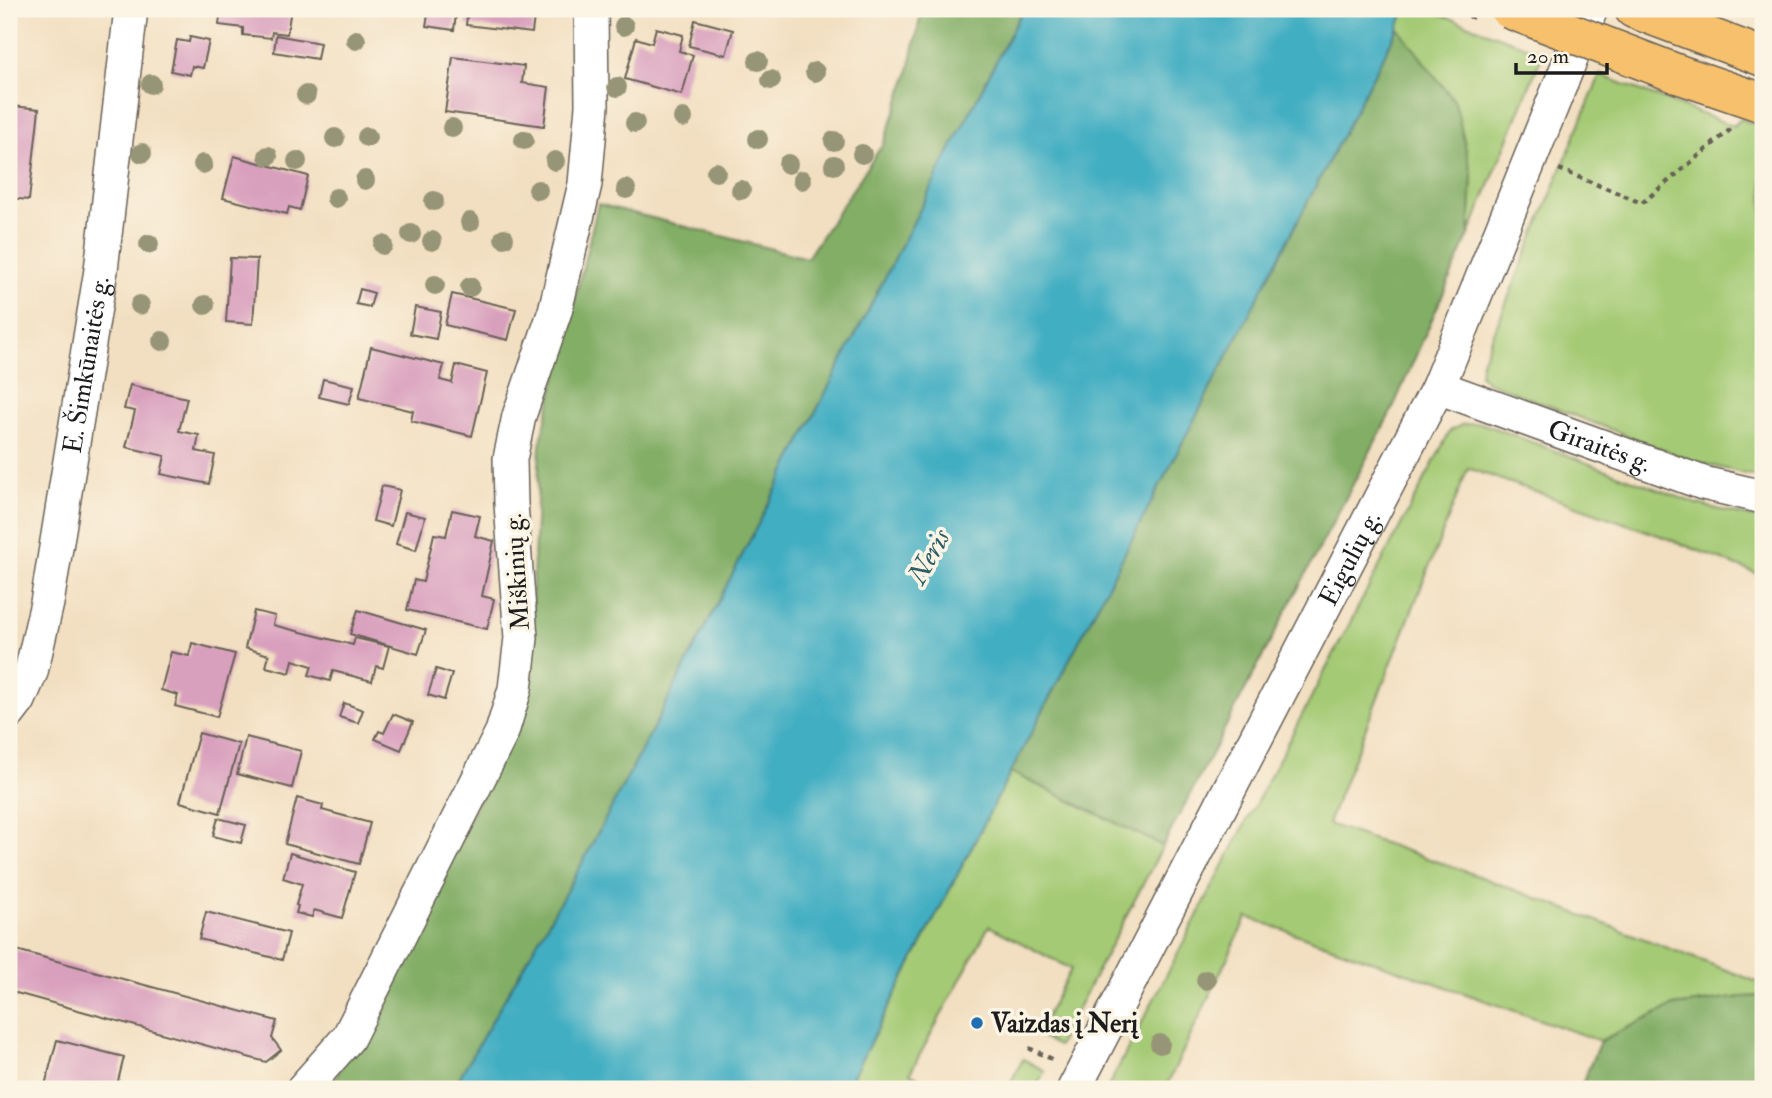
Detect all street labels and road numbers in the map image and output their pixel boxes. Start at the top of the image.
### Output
street label: E. Šimkūnaitės g. [57,274,117,456]
street label: Giraitės g. [1543,413,1655,480]
street label: Eigulių g. [1312,506,1388,611]
street label: Miškinių g. [497,512,537,631]

